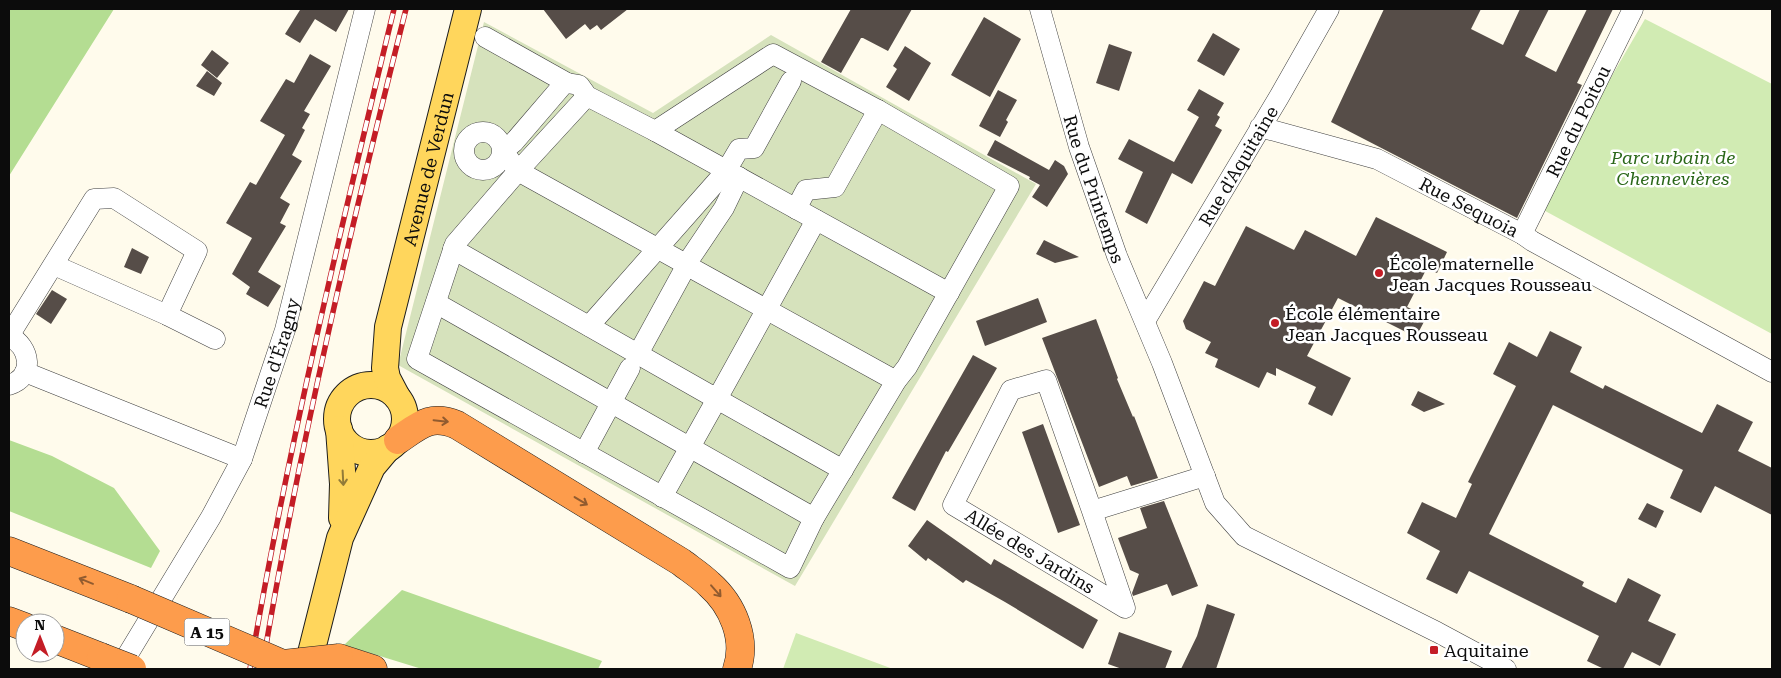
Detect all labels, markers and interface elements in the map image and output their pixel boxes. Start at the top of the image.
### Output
street label: Rue du Poitou [1541,62,1614,180]
street label: Avenue de Verdun [398,89,457,248]
street label: Rue d'Aquitaine [1194,102,1282,230]
street label: Rue du Printemps [1060,113,1129,266]
park label: Parc urbain de Chennevières [1610,147,1735,189]
street label: Rue Sequoia [1416,172,1522,241]
place label: École maternelle Jean Jacques Rousseau [1389,253,1592,295]
marker: École maternelle Jean Jacques Rousseau [1373,267,1385,279]
street label: Rue d'Éragny [249,295,303,411]
place label: École élémentaire Jean Jacques Rousseau [1285,303,1488,345]
marker: École élémentaire Jean Jacques Rousseau [1269,317,1281,329]
one-way arrow [432,416,448,426]
one-way arrow [338,470,347,486]
one-way arrow [574,497,588,507]
street label: Allée des Jardins [962,504,1098,598]
one-way arrow [79,576,94,586]
one-way arrow [710,585,722,598]
north arrow [15,613,65,663]
text: N [35,617,46,633]
road number: A 15 [184,618,230,646]
place label: Aquitaine [1444,640,1529,661]
marker: Aquitaine [1428,644,1440,656]

